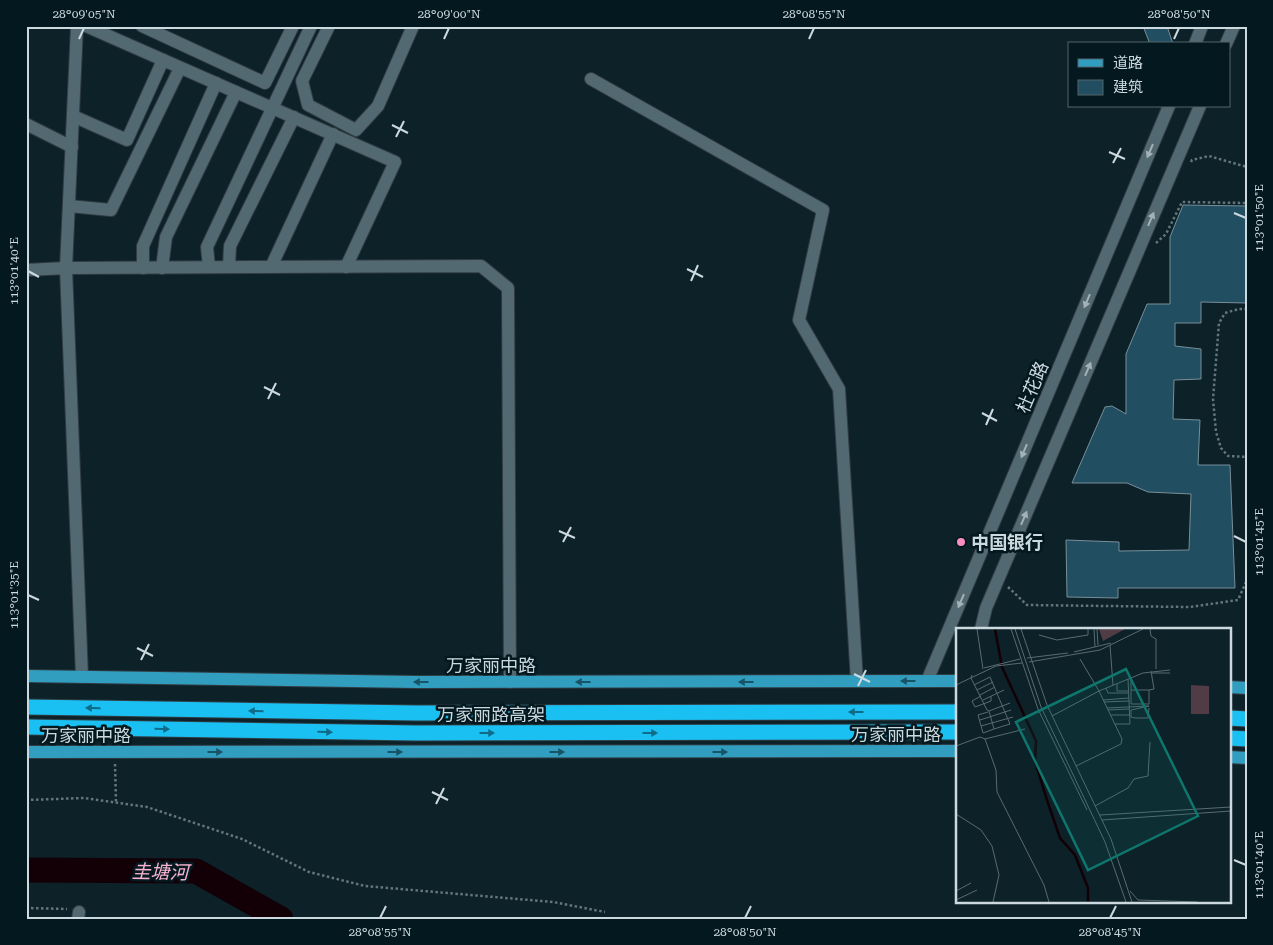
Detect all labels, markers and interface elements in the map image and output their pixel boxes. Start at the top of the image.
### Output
text: 28°09'05"N [52,7,116,21]
text: 28°09'00"N [417,7,481,21]
text: 28°08'55"N [782,7,846,21]
text: 28°08'50"N [1147,7,1211,21]
legend [1068,42,1230,108]
text: 道路 [1113,54,1143,72]
text: 建筑 [1113,78,1143,96]
one-way arrow [1145,144,1153,158]
text: 113°01'50"E [1252,184,1266,252]
one-way arrow [1148,212,1156,226]
text: 113°01'40"E [7,237,21,305]
one-way arrow [1083,294,1091,309]
street label: 杜花路 [1012,358,1052,416]
one-way arrow [1084,362,1092,376]
one-way arrow [1020,444,1028,459]
text: 113°01'45"E [1252,508,1266,576]
one-way arrow [1020,511,1028,525]
place label: 中国银行 [971,532,1043,553]
marker: 中国银行 [955,536,967,548]
text: 113°01'35"E [7,561,21,629]
one-way arrow [957,594,965,608]
inset map [956,628,1230,902]
street label: 万家丽中路 [446,655,536,676]
one-way arrow [900,677,916,685]
one-way arrow [412,678,428,686]
one-way arrow [575,678,591,686]
one-way arrow [737,678,753,686]
one-way arrow [85,704,101,712]
street label: 万家丽路高架 [437,704,545,725]
one-way arrow [247,707,263,715]
one-way arrow [847,708,863,716]
street label: 万家丽中路 [851,724,941,745]
street label: 万家丽中路 [41,725,131,746]
one-way arrow [155,725,171,733]
one-way arrow [317,728,333,736]
one-way arrow [480,729,496,737]
one-way arrow [642,729,658,737]
one-way arrow [207,748,223,756]
one-way arrow [387,748,403,756]
one-way arrow [550,748,566,756]
one-way arrow [712,748,728,756]
text: 113°01'40"E [1252,831,1266,899]
water label: 圭塘河 [131,860,193,884]
text: 28°08'55"N [348,925,412,939]
text: 28°08'50"N [713,925,777,939]
text: 28°08'45"N [1078,925,1142,939]

